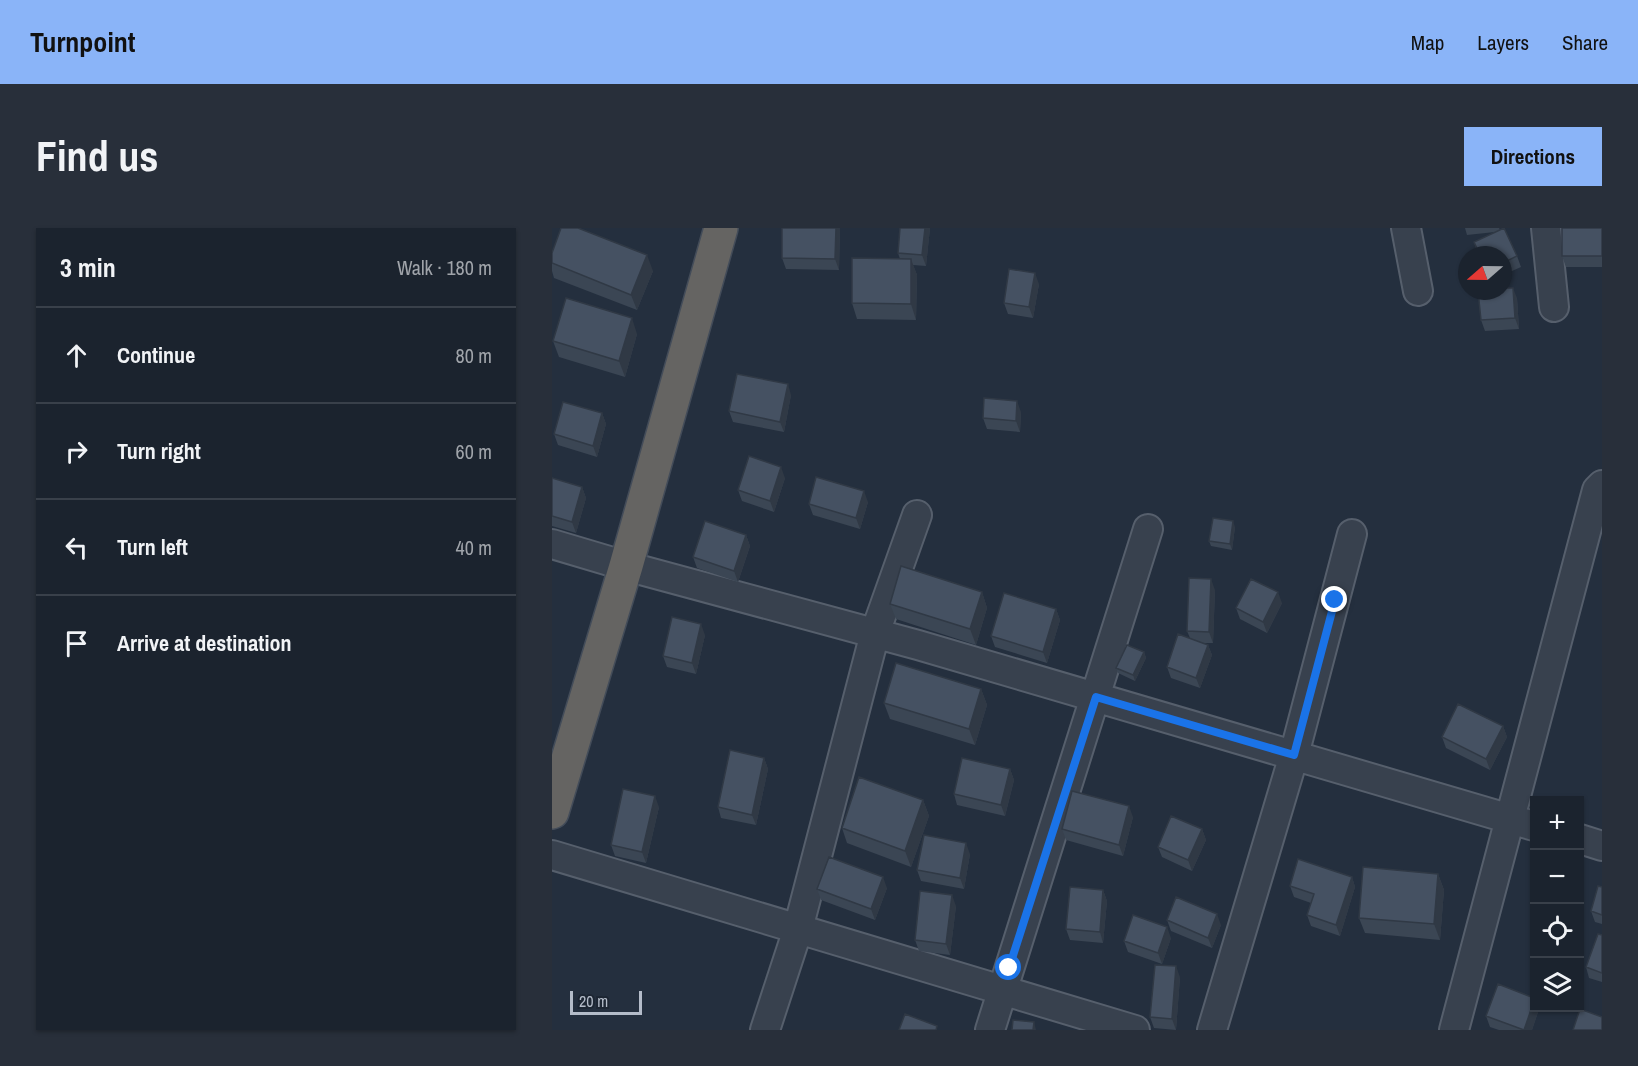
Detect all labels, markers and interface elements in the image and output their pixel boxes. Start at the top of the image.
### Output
text: Turnpoint [30,23,135,61]
text: Map [1411,28,1444,57]
text: Layers [1477,28,1529,57]
text: Share [1562,28,1608,57]
button: Directions [1464,127,1602,186]
text: Find us [36,128,158,184]
north arrow [1458,246,1512,300]
text: 3 min [60,250,116,285]
text: Walk · 180 m [397,254,492,281]
icon: ahead [60,339,93,372]
text: Continue [117,340,195,370]
text: 80 m [456,342,492,369]
icon: right [60,435,93,468]
text: Turn right [117,436,201,466]
text: 60 m [456,438,492,465]
icon: left [60,531,93,564]
text: Turn left [117,532,188,562]
text: 40 m [456,534,492,561]
route end [1321,586,1347,612]
icon: arrive [60,627,93,660]
text: Arrive at destination [117,628,291,658]
map controls [1530,796,1584,1012]
button: + [1530,796,1584,850]
button: − [1530,850,1584,904]
button: locate [1530,904,1584,958]
route start [995,954,1021,980]
button: layers [1530,958,1584,1012]
scale bar [570,988,642,1016]
text: 20 m [579,990,608,1012]

